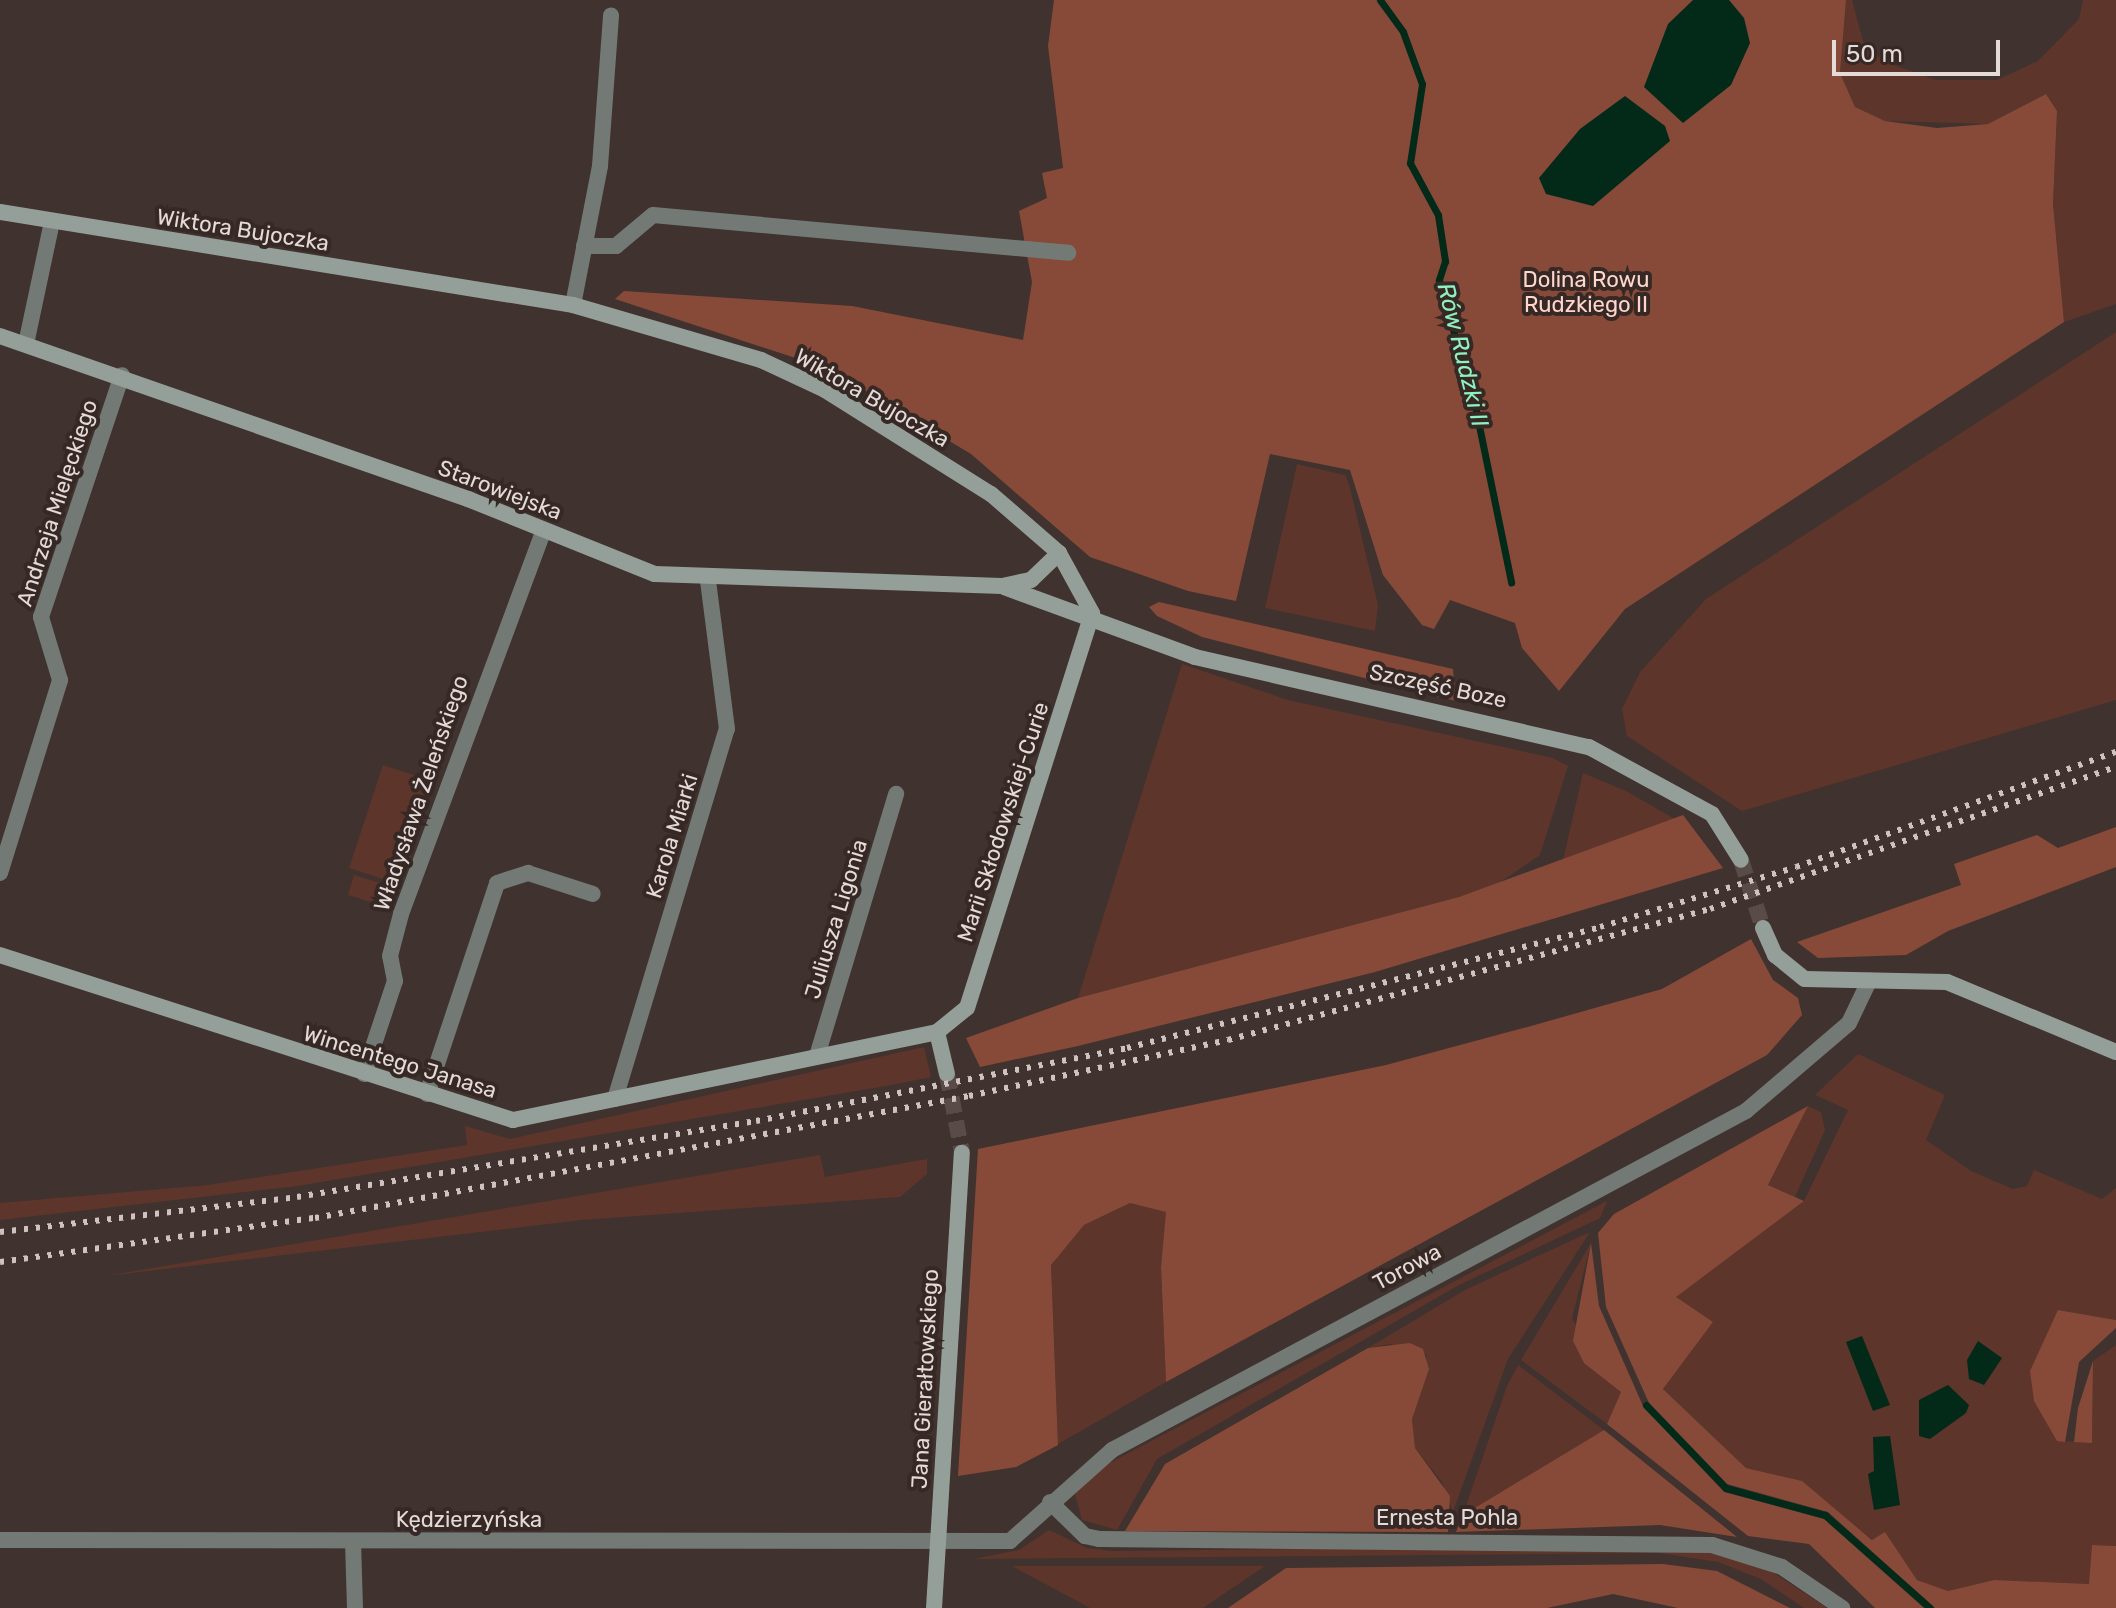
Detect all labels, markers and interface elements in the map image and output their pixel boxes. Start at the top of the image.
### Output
scale bar [1836,24,2004,74]
text: 50 m [1846,40,1903,68]
street label: Wiktora Bujoczka [155,203,331,257]
park label: Dolina Rowu Rudzkiego II [1523,266,1649,318]
water label: Rów Rudzki II [1430,280,1494,430]
street label: Wiktora Bujoczka [790,343,954,453]
street label: Andrzeja Mielęckiego [11,396,103,610]
street label: Starowiejska [434,454,566,526]
street label: Szczęść Boze [1367,659,1509,713]
street label: Władysława Żeleńskiego [368,672,474,914]
street label: Marii Skłodowskiej-Curie [952,699,1054,945]
street label: Karola Miarki [641,771,703,901]
street label: Juliusza Ligonia [799,836,873,1002]
street label: Wincentego Janasa [300,1020,500,1104]
street label: Torowa [1368,1238,1446,1296]
street label: Jana Gierałtowskiego [906,1268,944,1490]
street label: Ernesta Pohla [1376,1505,1518,1531]
street label: Kędzierzyńska [396,1507,542,1533]

